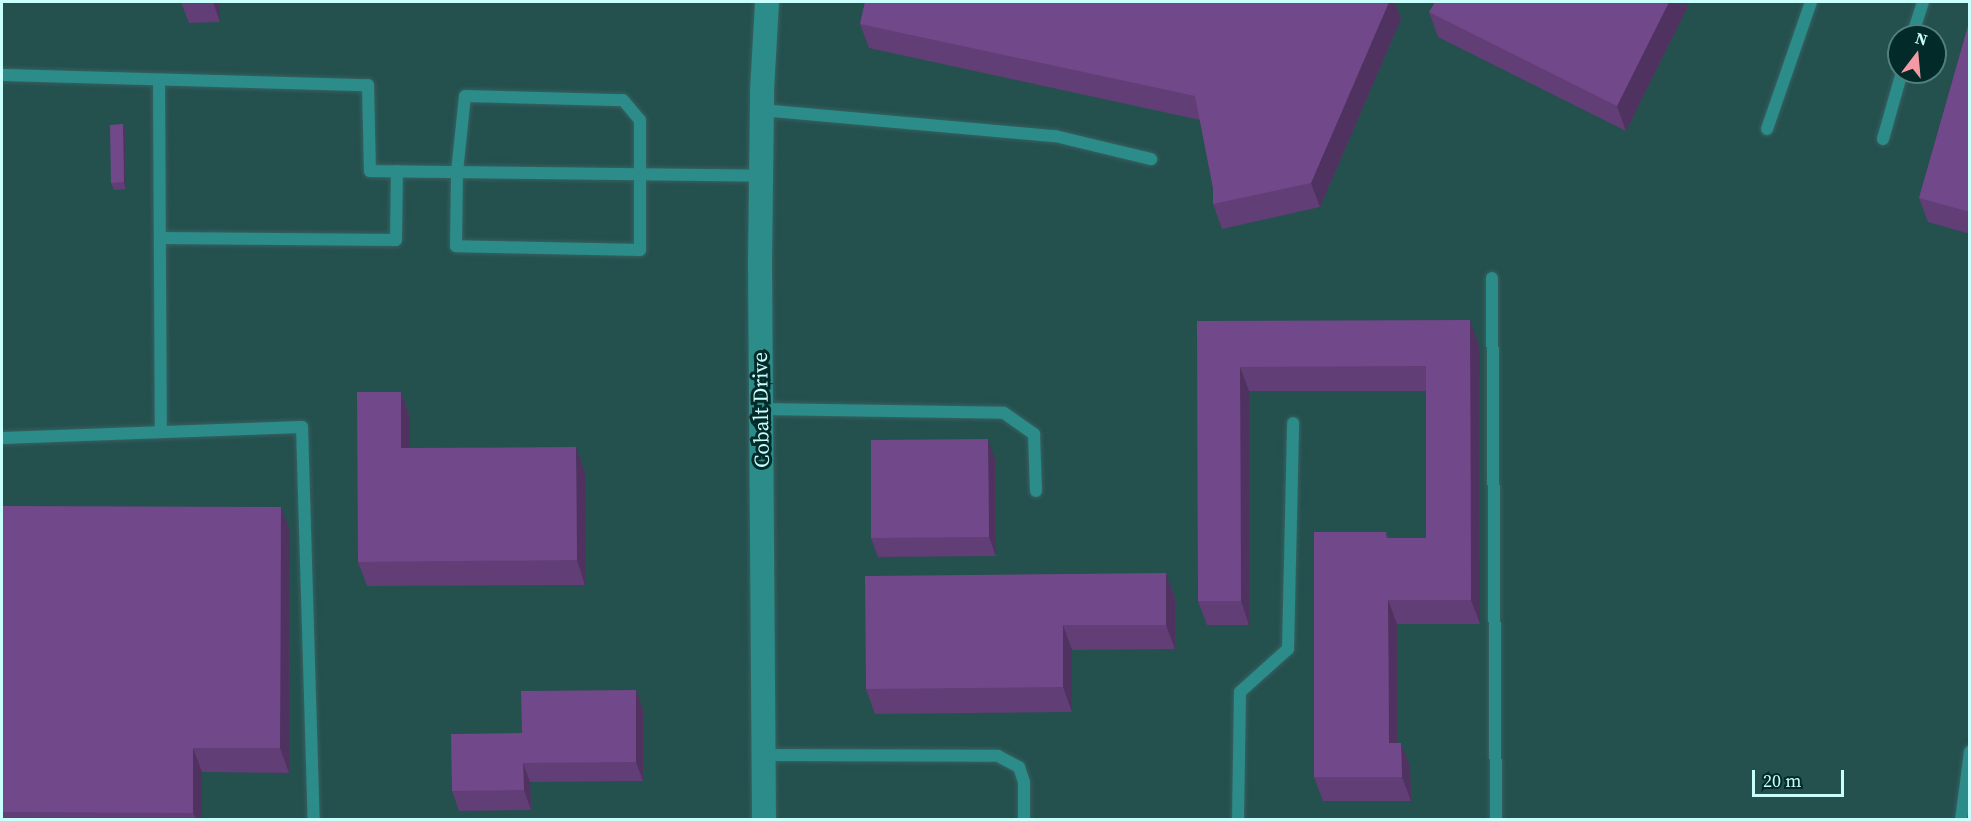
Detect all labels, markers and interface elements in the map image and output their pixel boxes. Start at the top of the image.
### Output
north arrow [1887,24,1947,84]
text: N [1913,26,1930,51]
street label: Cobalt Drive [747,352,775,468]
scale bar [1755,758,1846,796]
text: 20 m [1763,768,1801,793]

